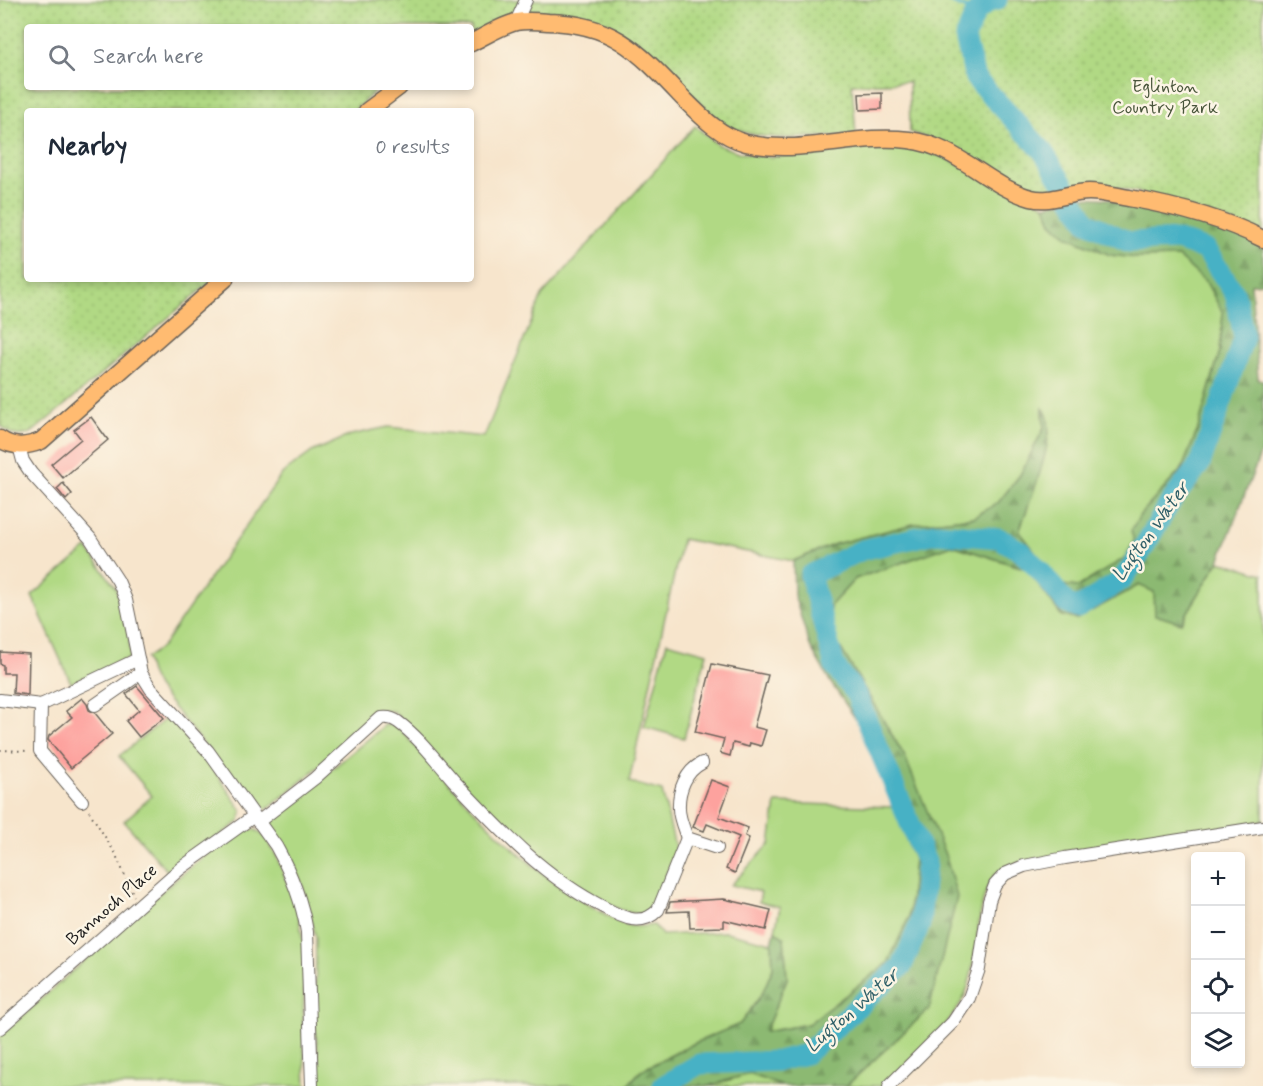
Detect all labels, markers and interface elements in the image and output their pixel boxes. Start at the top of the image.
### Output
search box [24,24,474,90]
icon: search [45,41,78,74]
text: Search here [93,43,204,71]
park label: Eglinton Country Park [1112,75,1218,120]
text: Nearby [48,130,127,164]
text: 0 results [376,134,450,161]
water label: Lugton Water [1106,475,1199,588]
map controls [1191,852,1245,1068]
button: + [1191,852,1245,906]
street label: Bannoch Place [61,859,163,951]
button: − [1191,906,1245,960]
button: locate [1191,960,1245,1014]
water label: Lugton Water [799,961,908,1061]
button: layers [1191,1014,1245,1068]

